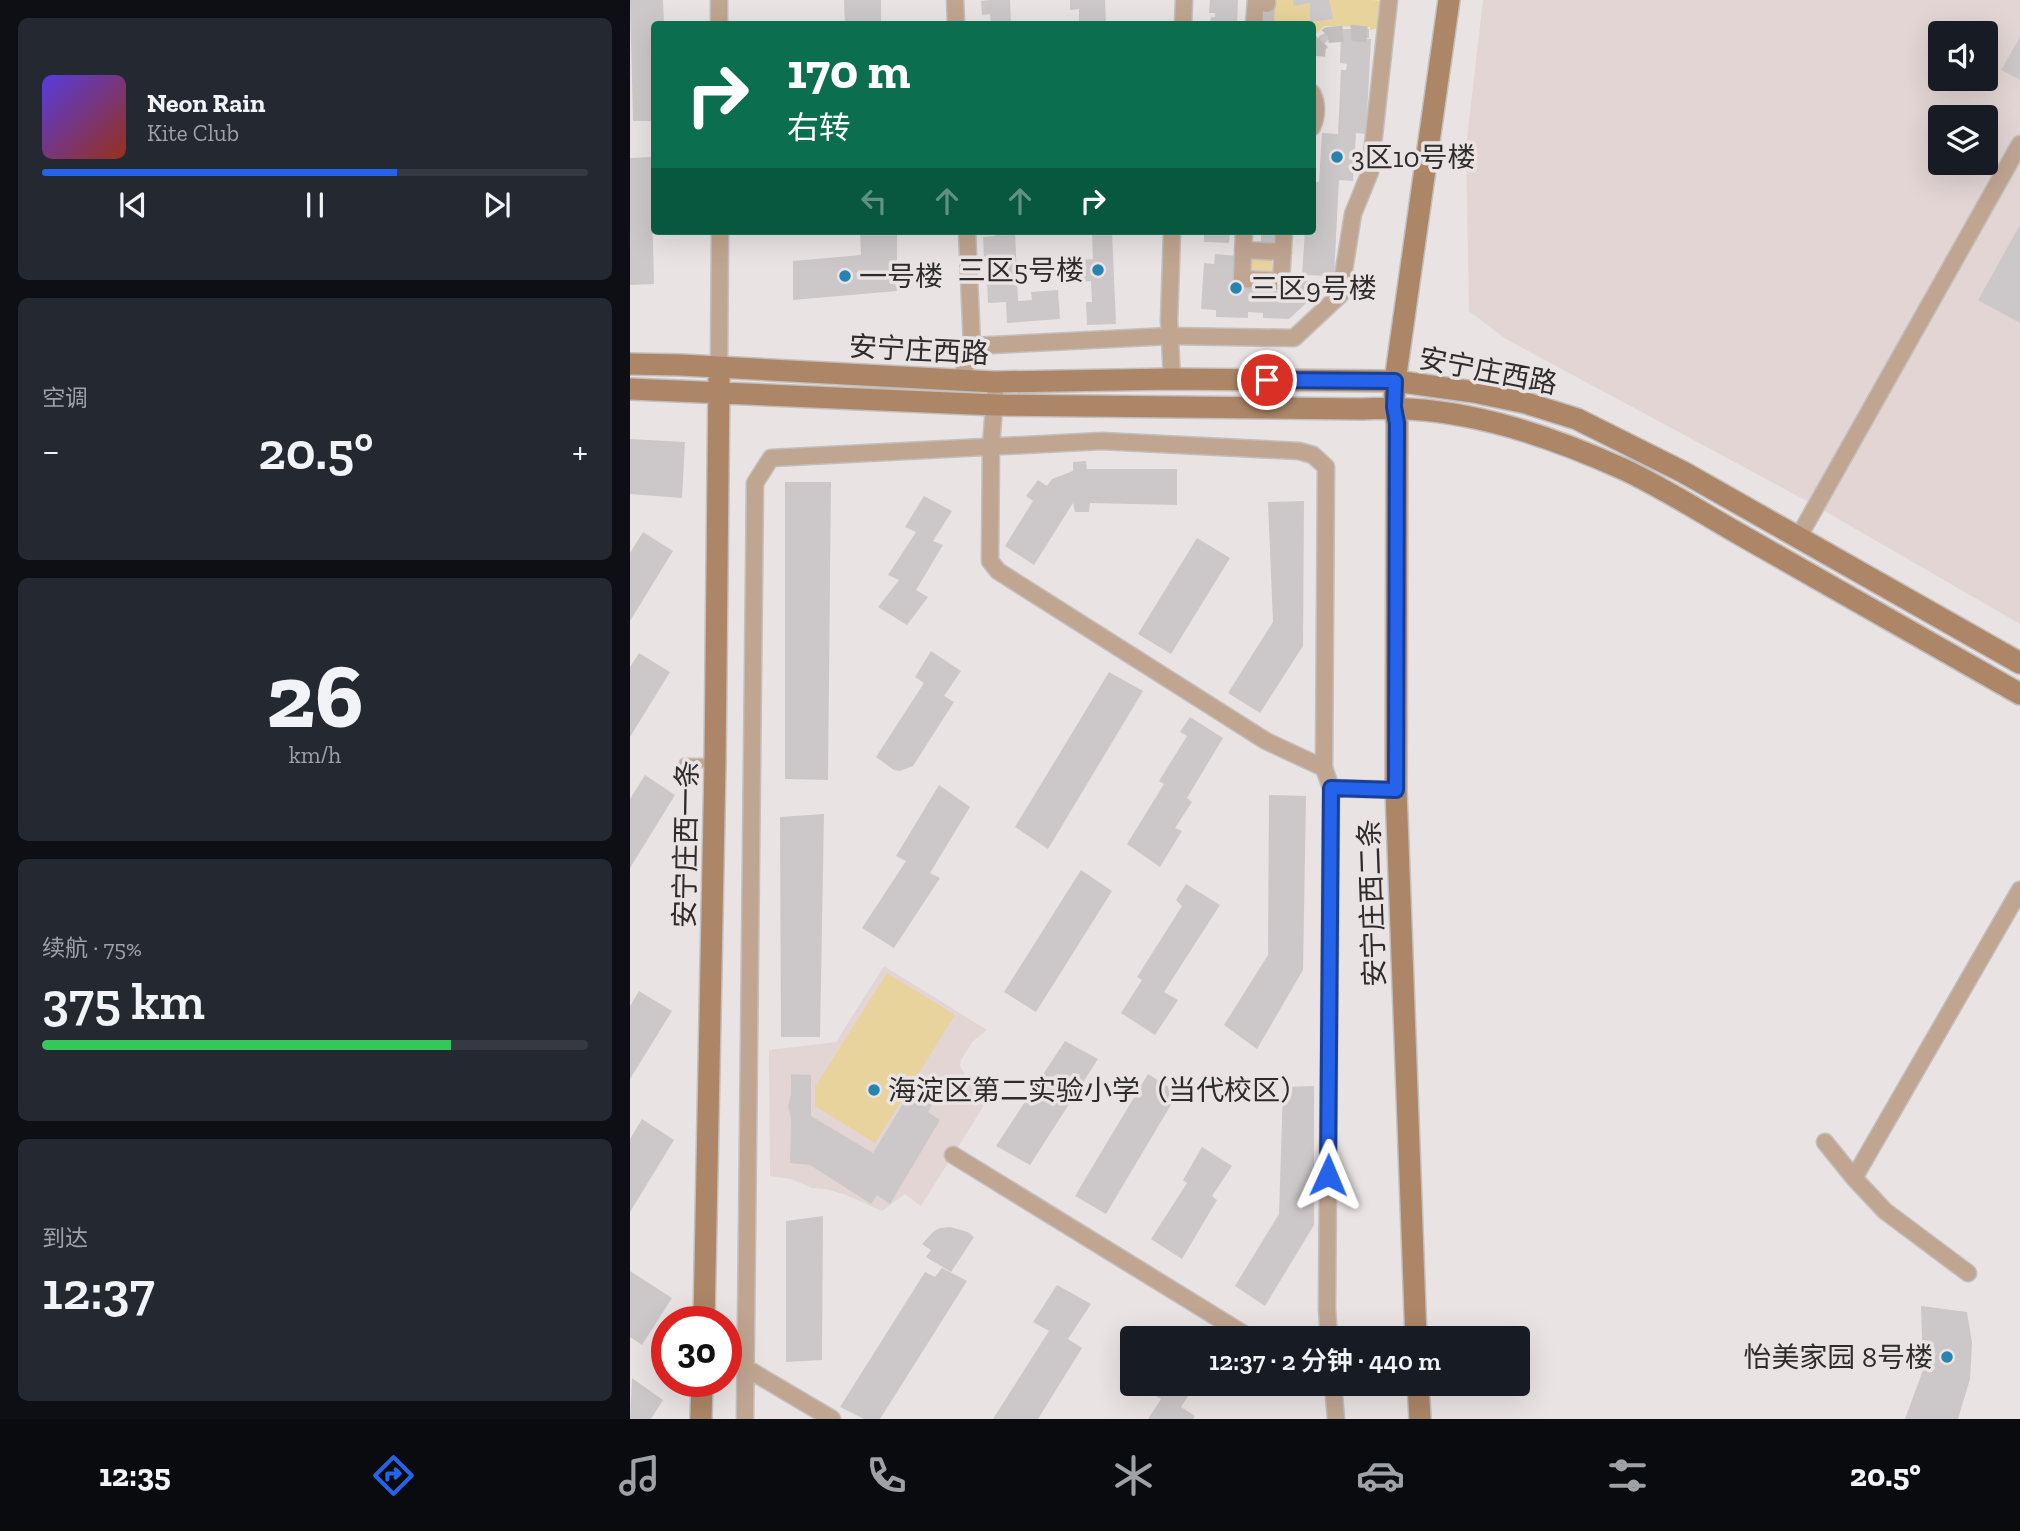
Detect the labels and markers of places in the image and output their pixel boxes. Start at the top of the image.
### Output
place label: 3区10号楼 [1351,141,1476,174]
marker: 3区10号楼 [1329,149,1345,165]
place label: 三区5号楼 [958,254,1084,287]
place label: 一号楼 [859,260,943,293]
marker: 三区5号楼 [1090,262,1106,278]
marker: 一号楼 [837,268,853,284]
place label: 三区9号楼 [1250,272,1377,305]
marker: 三区9号楼 [1228,280,1244,296]
pin [1237,350,1297,410]
place label: 海淀区第二实验小学（当代校区） [888,1074,1308,1107]
marker: 海淀区第二实验小学（当代校区） [866,1082,882,1098]
place label: 怡美家园 8号楼 [1744,1341,1933,1374]
marker: 怡美家园 8号楼 [1939,1349,1955,1365]

